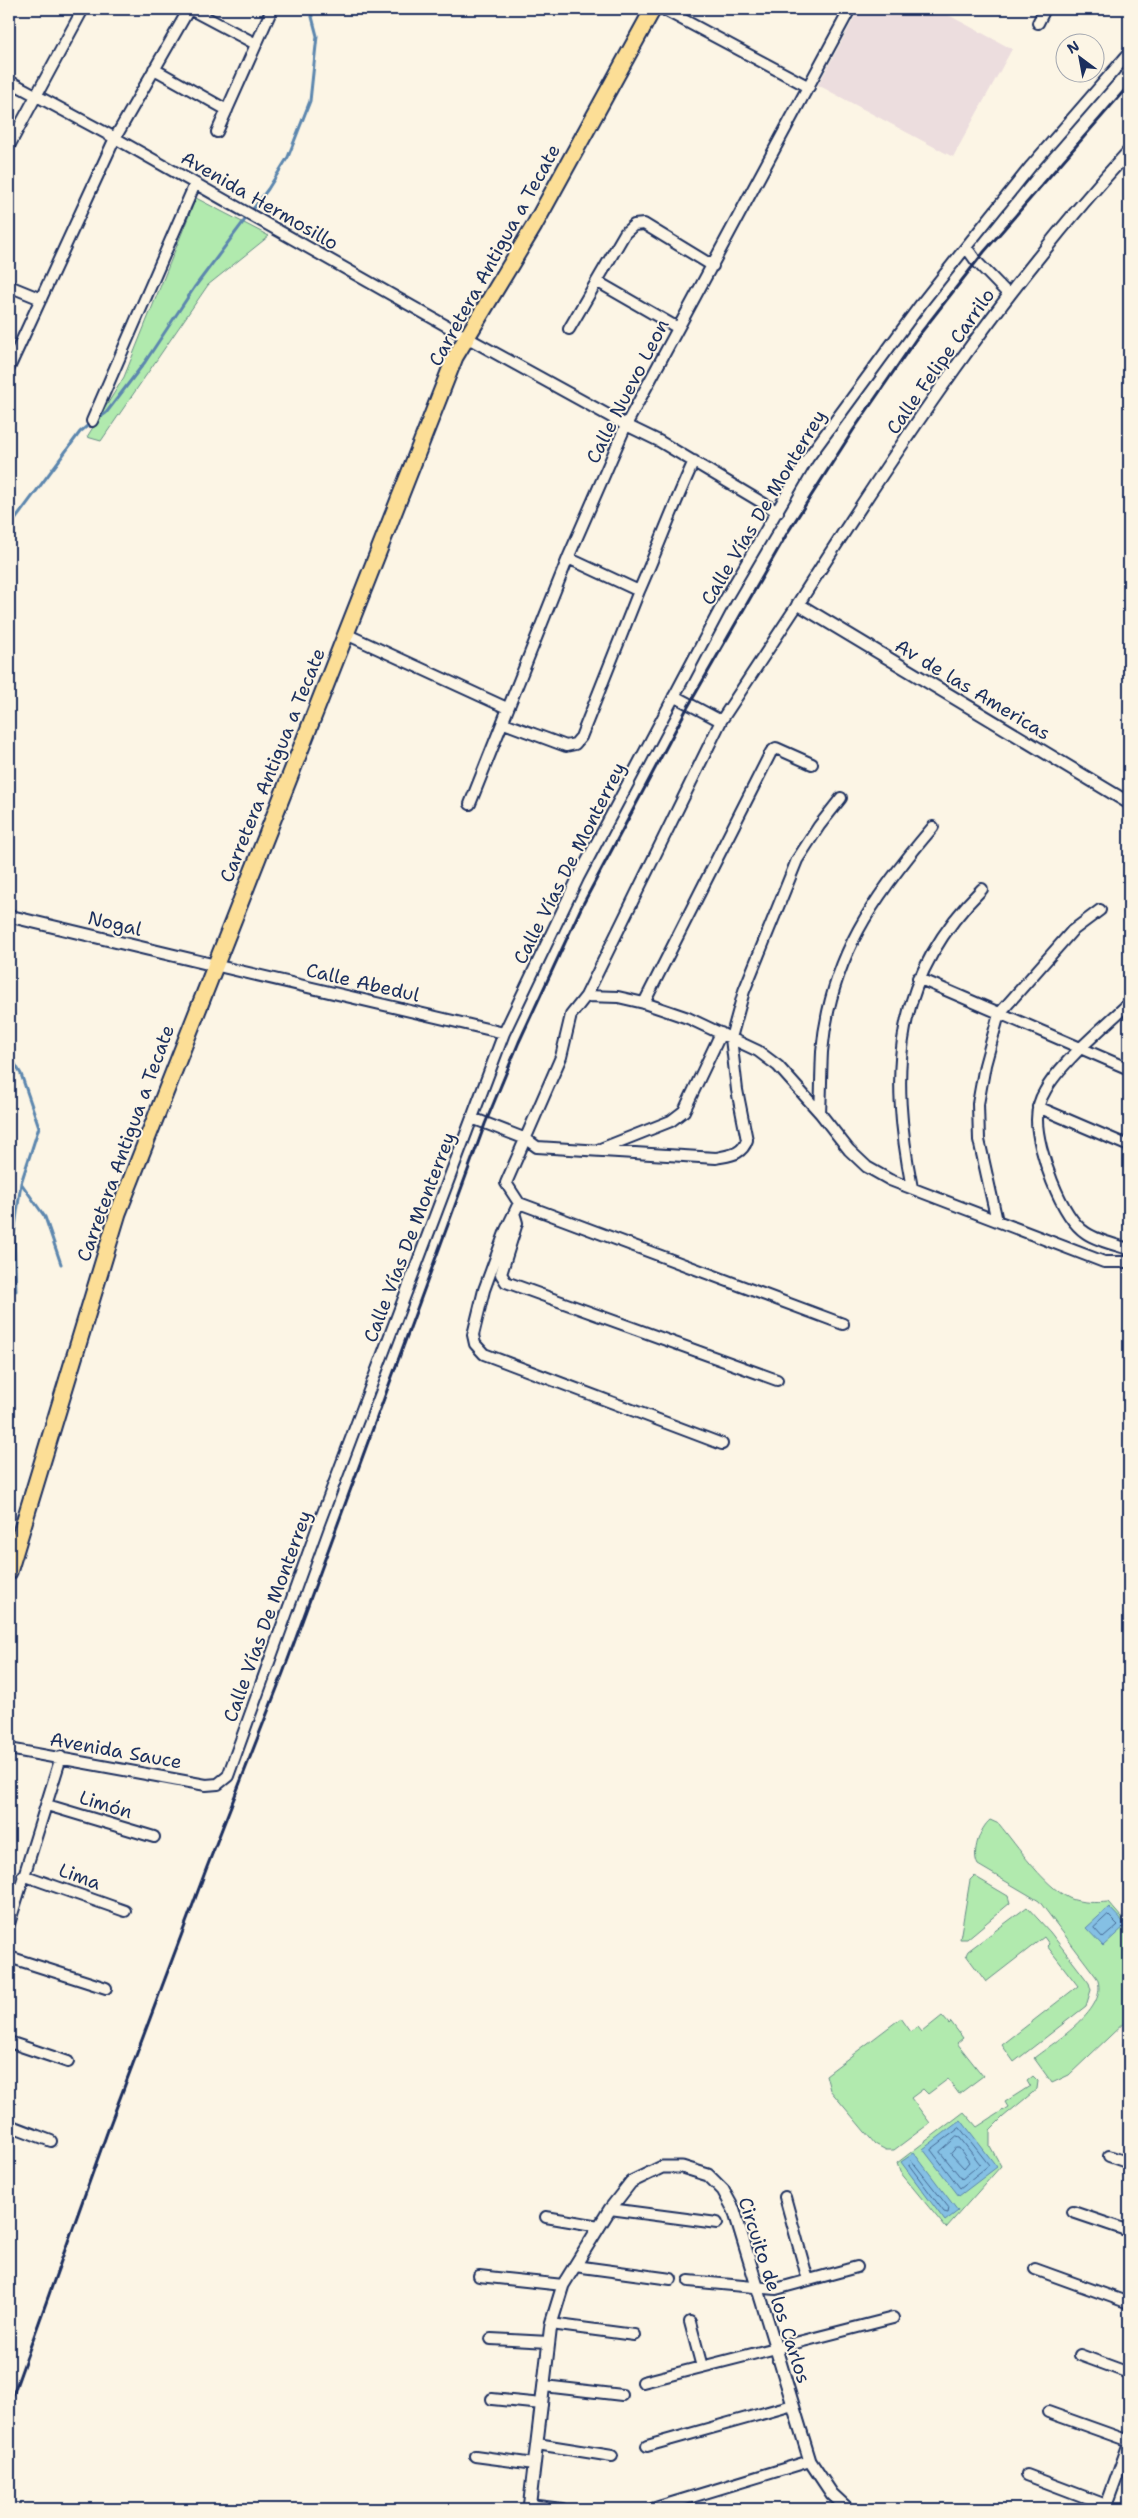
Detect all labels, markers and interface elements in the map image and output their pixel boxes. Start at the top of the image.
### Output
north arrow [1056,32,1106,82]
text: N [1064,36,1083,58]
street label: Carretera Antigua a Tecate [423,140,566,371]
street label: Avenida Hermosillo [177,145,343,256]
street label: Calle Felipe Carrilo [881,283,1000,439]
street label: Calle Nuevo Leon [580,315,675,468]
street label: Calle Vías De Monterrey [695,405,832,609]
street label: Av de las Americas [890,633,1055,746]
street label: Carretera Antigua a Tecate [214,644,331,886]
street label: Calle Vías De Monterrey [508,758,631,968]
street label: Nogal [85,905,145,942]
street label: Calle Abedul [304,957,422,1008]
street label: Carretera Antigua a Tecate [71,1021,180,1265]
street label: Calle Vías De Monterrey [358,1128,461,1346]
street label: Calle Vías De Monterrey [217,1507,317,1725]
street label: Avenida Sauce [48,1727,184,1774]
street label: Limón [76,1785,135,1824]
street label: Lima [55,1857,105,1896]
street label: Circuito de los Carlos [733,2194,816,2386]

